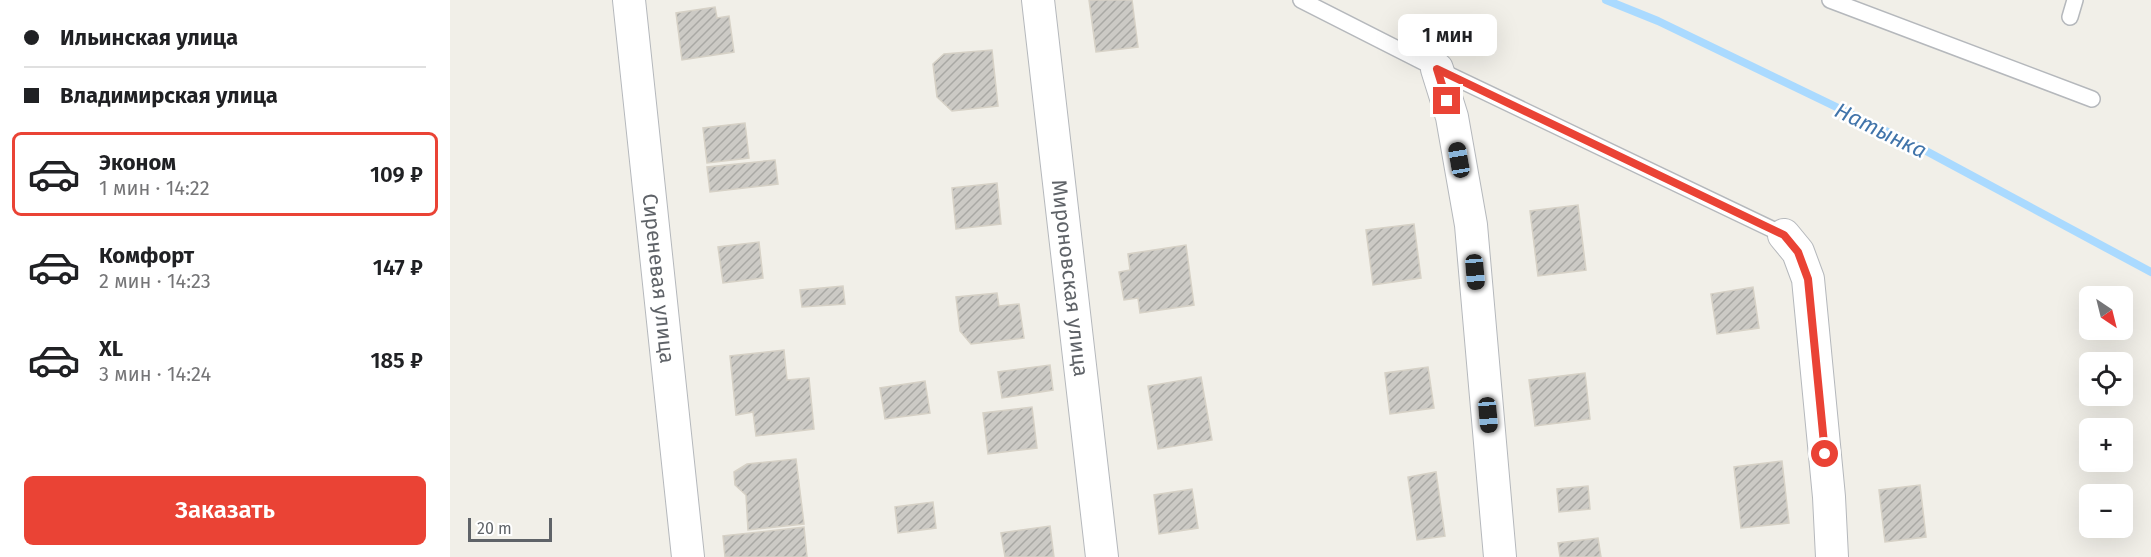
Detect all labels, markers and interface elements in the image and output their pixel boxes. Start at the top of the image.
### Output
callout: 1 мин [1398,14,1496,56]
text: 1 мин [1422,23,1473,47]
text: Ильинская улица [60,24,238,51]
text: Владимирская улица [60,82,278,109]
route end [1433,87,1460,114]
water label: Натынка [1830,97,1931,164]
car [1447,141,1471,179]
icon: car [27,147,81,201]
text: Эконом [99,149,176,176]
text: 109 ₽ [370,161,423,188]
text: 1 мин · 14:22 [99,176,210,200]
street label: Мироновская улица [1046,178,1094,378]
street label: Сиреневая улица [637,192,680,365]
icon: car [27,240,81,294]
text: Комфорт [99,242,194,269]
car [1464,253,1486,291]
text: 147 ₽ [373,254,423,281]
text: 2 мин · 14:23 [99,269,211,293]
north arrow [2079,286,2133,340]
map controls [2079,286,2133,538]
icon: car [27,333,81,387]
text: XL [99,335,123,362]
text: 185 ₽ [370,347,423,374]
button: locate [2079,352,2133,406]
text: 3 мин · 14:24 [99,362,211,386]
car [1477,396,1499,434]
button: + [2079,418,2133,472]
route start [1811,440,1838,467]
button: Заказать [24,476,426,545]
button: − [2079,484,2133,538]
scale bar [468,515,552,542]
text: 20 m [477,519,512,538]

